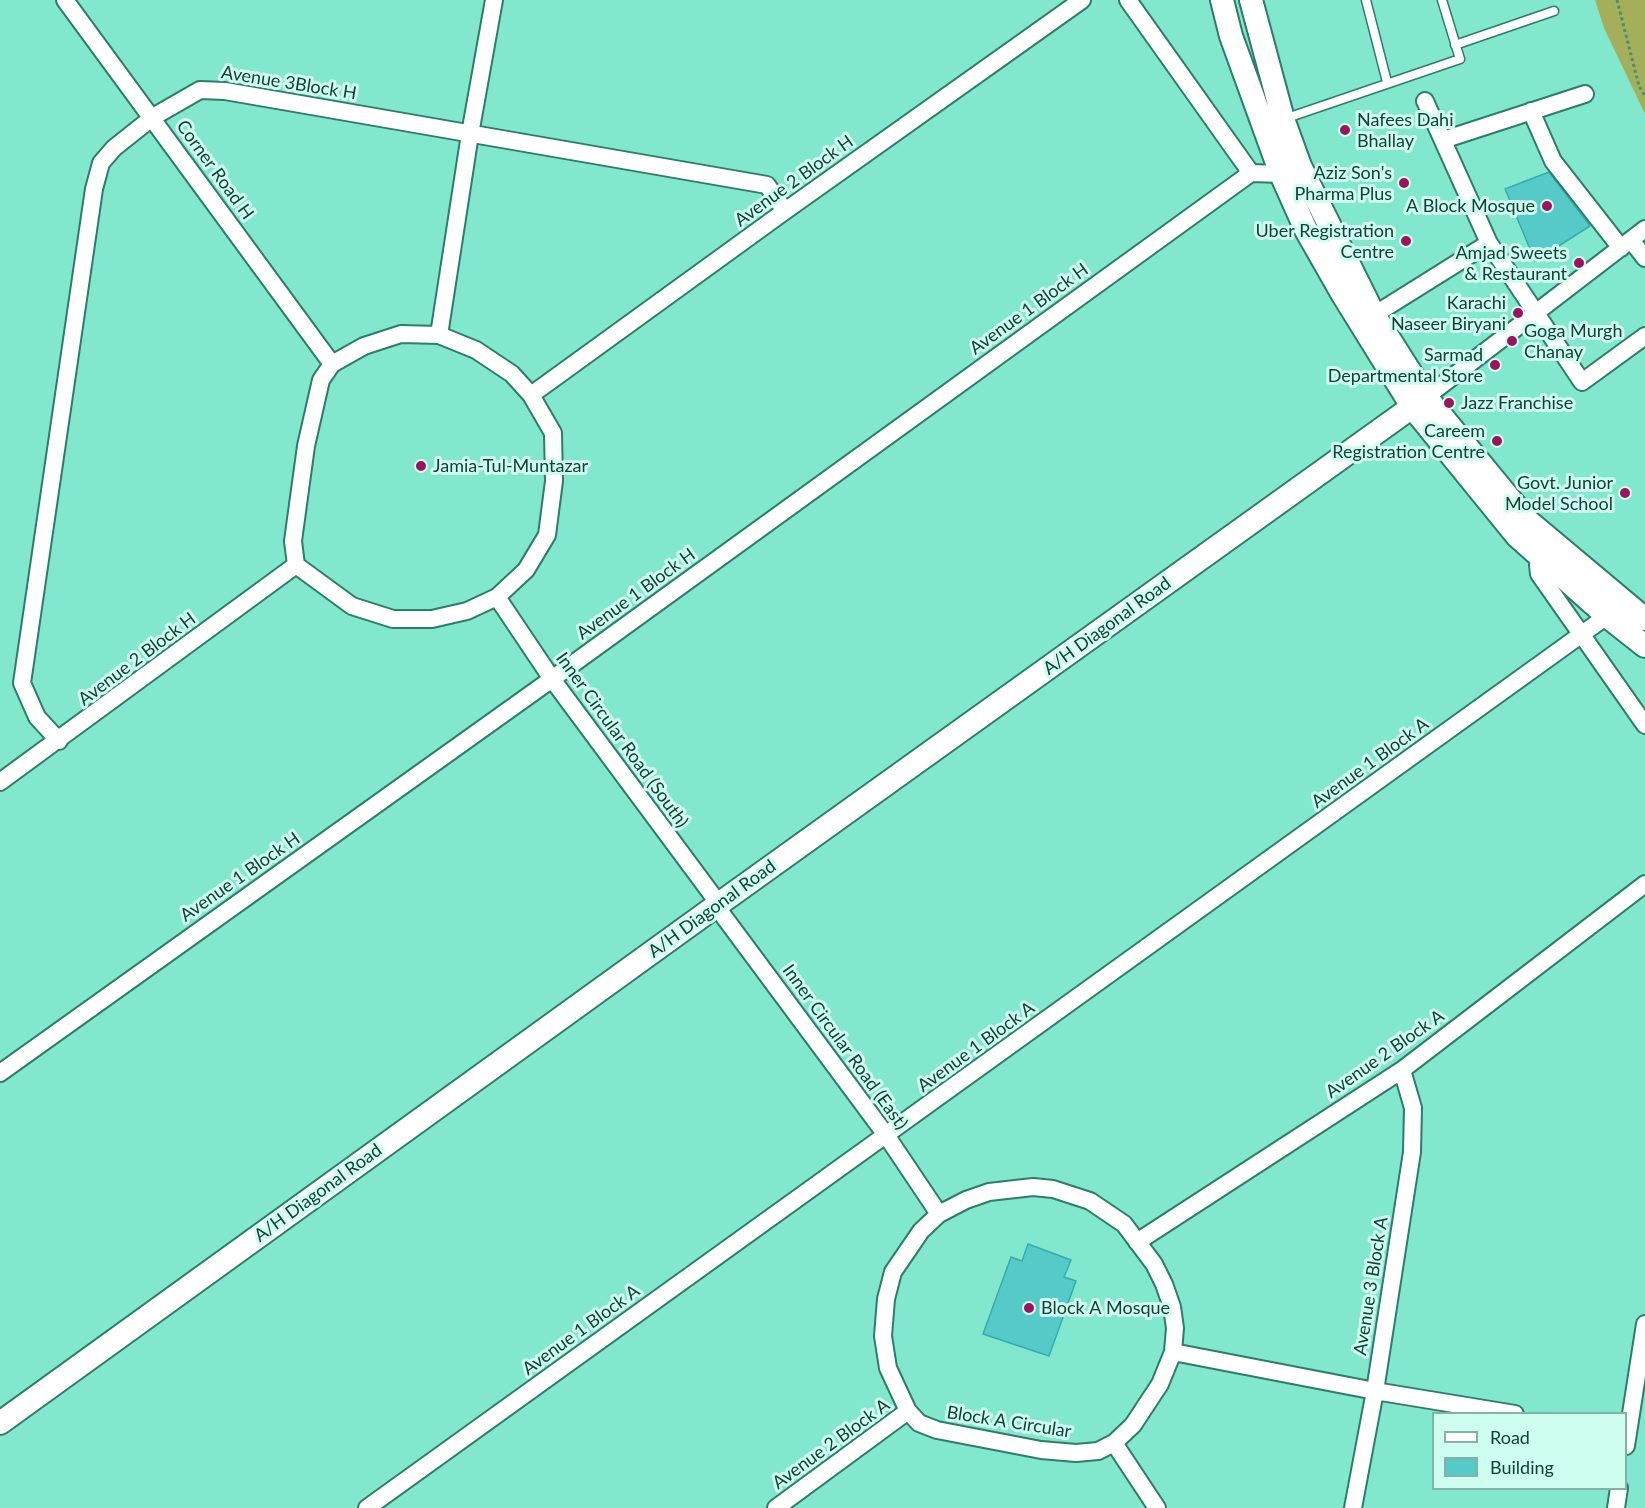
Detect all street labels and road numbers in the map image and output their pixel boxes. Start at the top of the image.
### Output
street label: Avenue 3Block H [220,62,358,104]
street label: Corner Road H [172,116,258,224]
street label: Avenue 2 Block H [731,131,857,231]
street label: Avenue 1 Block H [966,259,1092,359]
street label: Avenue 1 Block H [573,544,699,644]
street label: A/H Diagonal Road [1039,572,1175,680]
street label: Avenue 2 Block H [74,608,200,710]
street label: Inner Circular Road (South) [551,648,693,832]
street label: Avenue 1 Block A [1307,713,1433,813]
street label: Avenue 1 Block H [176,828,304,926]
street label: A/H Diagonal Road [644,855,780,963]
street label: Inner Circular Road (East) [778,960,912,1134]
street label: Avenue 1 Block A [913,997,1039,1097]
street label: Avenue 2 Block A [1322,1005,1448,1103]
street label: A/H Diagonal Road [250,1139,386,1247]
street label: Avenue 3 Block A [1349,1215,1393,1357]
street label: Avenue 1 Block A [518,1280,644,1380]
street label: Avenue 2 Block A [768,1394,894,1494]
street label: Block A Circular [945,1401,1073,1443]

